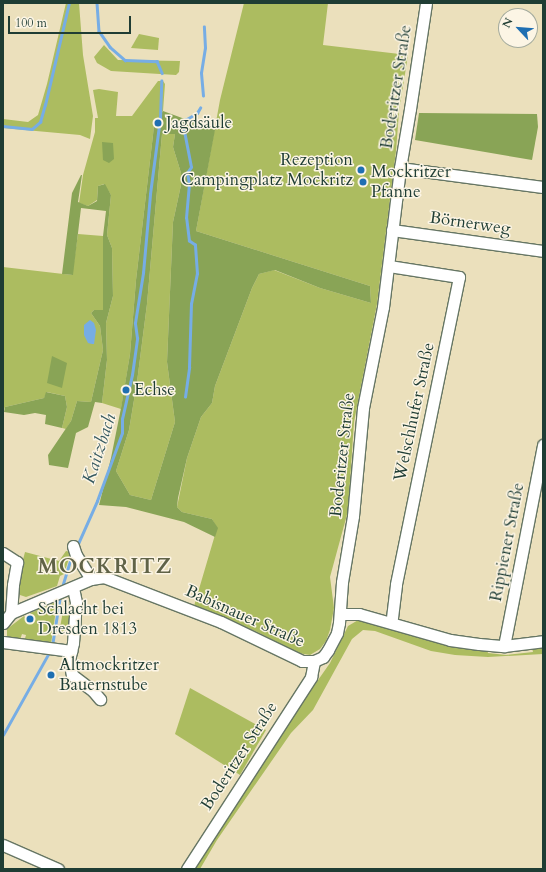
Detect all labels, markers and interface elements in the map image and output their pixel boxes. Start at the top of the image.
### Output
scale bar [10,8,133,34]
north arrow [498,8,538,48]
text: 100 m [15,15,47,31]
text: N [499,15,516,31]
street label: Boderitzer Straße [376,24,416,150]
place label: Jagdsäule [166,113,232,133]
marker: Jagdsäule [153,118,163,128]
place label: Rezeption Campingplatz Mockritz [181,150,353,190]
place label: Mockritzer Pfanne [371,162,451,202]
marker: Rezeption Campingplatz Mockritz [356,165,366,175]
marker: Mockritzer Pfanne [358,177,368,187]
street label: Börnerweg [428,207,512,239]
street label: Welschhufer Straße [389,341,439,483]
place label: Echse [134,380,175,400]
marker: Echse [121,385,131,395]
street label: Boderitzer Straße [325,392,359,518]
water label: Kaitzbach [79,411,121,487]
street label: Rippiener Straße [485,481,529,603]
district label: MOCKRITZ [37,554,173,580]
street label: Babisnauer Straße [182,581,308,651]
place label: Schlacht bei Dresden 1813 [38,599,137,639]
marker: Schlacht bei Dresden 1813 [25,614,35,624]
place label: Altmockritzer Bauernstube [59,655,159,695]
marker: Altmockritzer Bauernstube [46,670,56,680]
street label: Boderitzer Straße [196,698,282,814]

